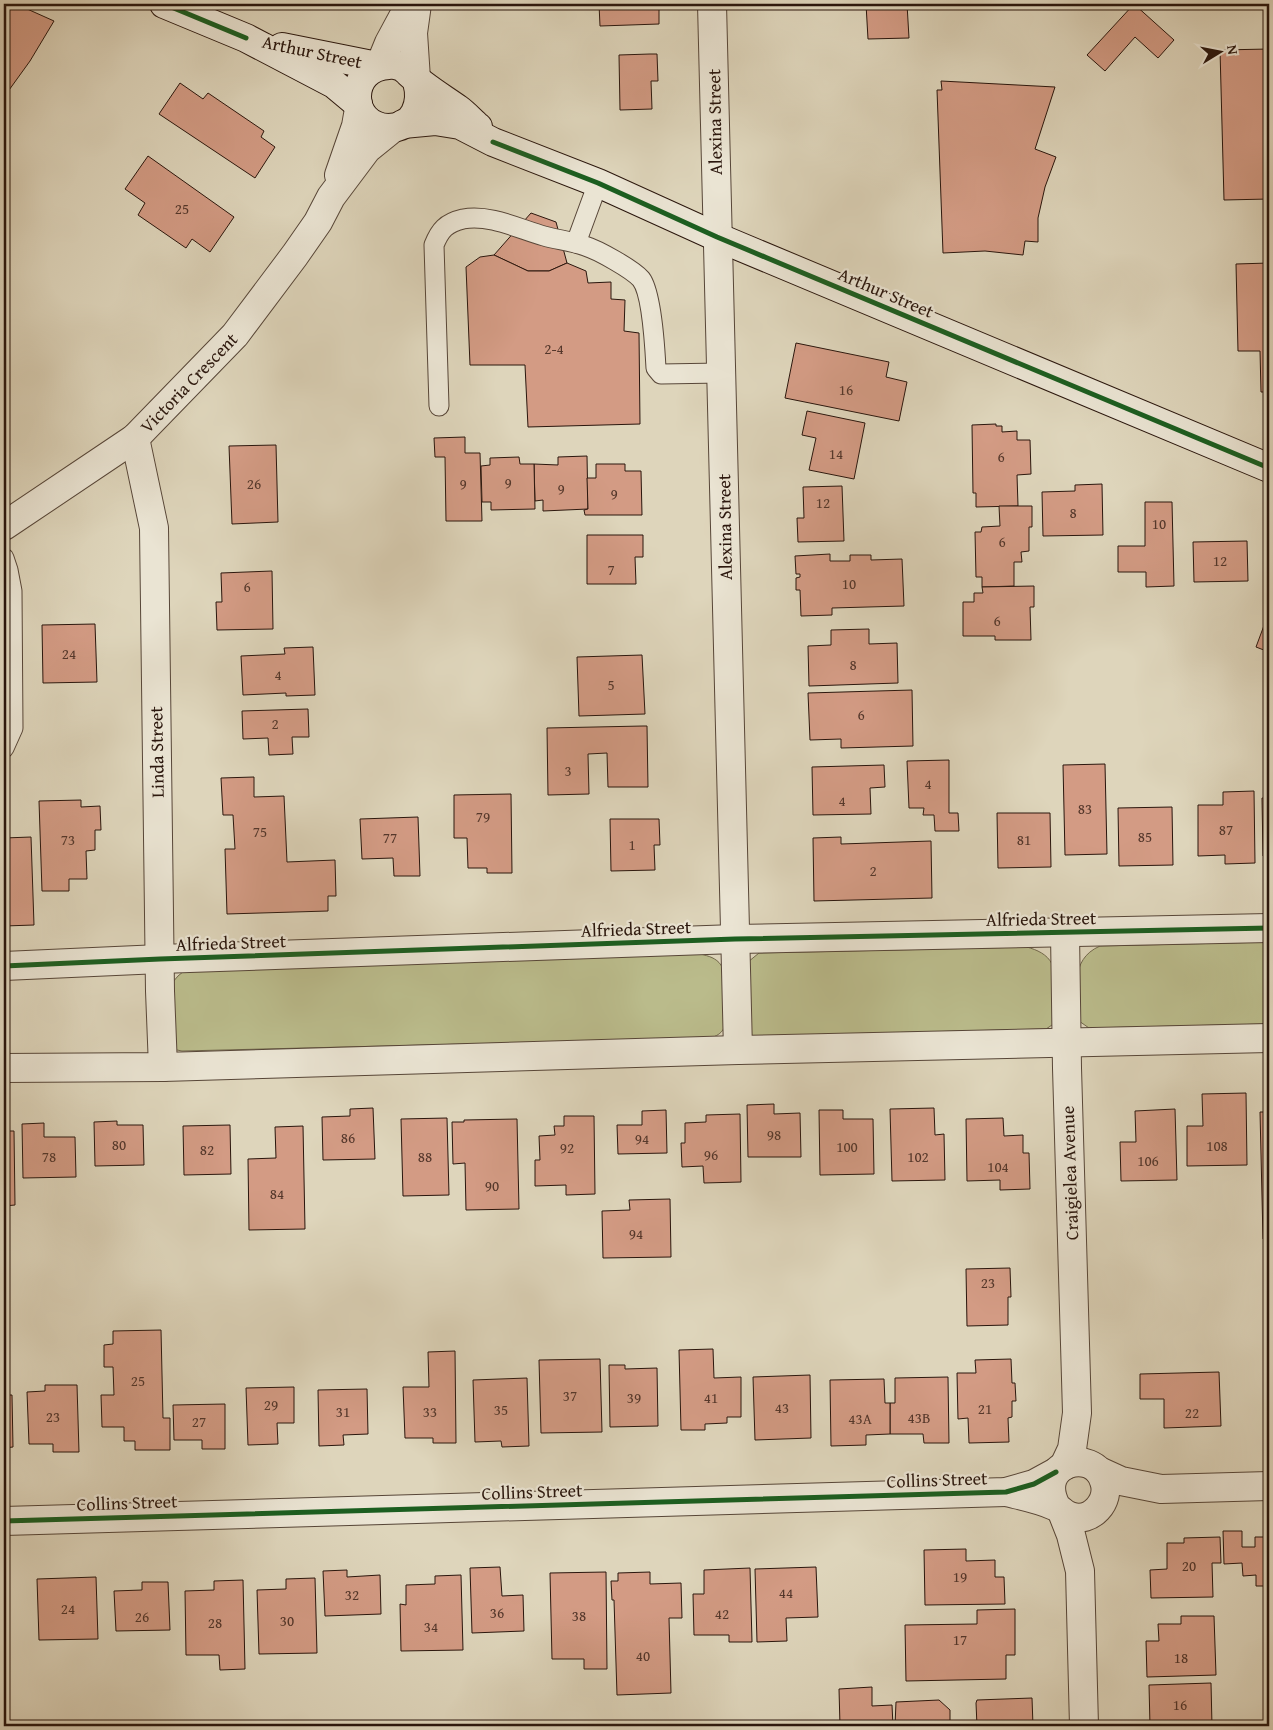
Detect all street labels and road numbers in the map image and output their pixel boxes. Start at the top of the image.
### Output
street label: Arthur Street [260,28,365,75]
street label: Alexina Street [700,68,729,175]
street label: Arthur Street [834,260,939,325]
street label: Victoria Crescent [134,326,244,439]
street label: Alexina Street [710,473,739,580]
street label: Linda Street [142,705,171,798]
street label: Alfrieda Street [986,904,1097,933]
street label: Alfrieda Street [580,913,692,944]
street label: Alfrieda Street [175,927,287,958]
street label: Craigielea Avenue [1054,1105,1085,1241]
street label: Collins Street [886,1464,989,1495]
street label: Collins Street [481,1476,584,1507]
street label: Collins Street [76,1487,179,1518]

